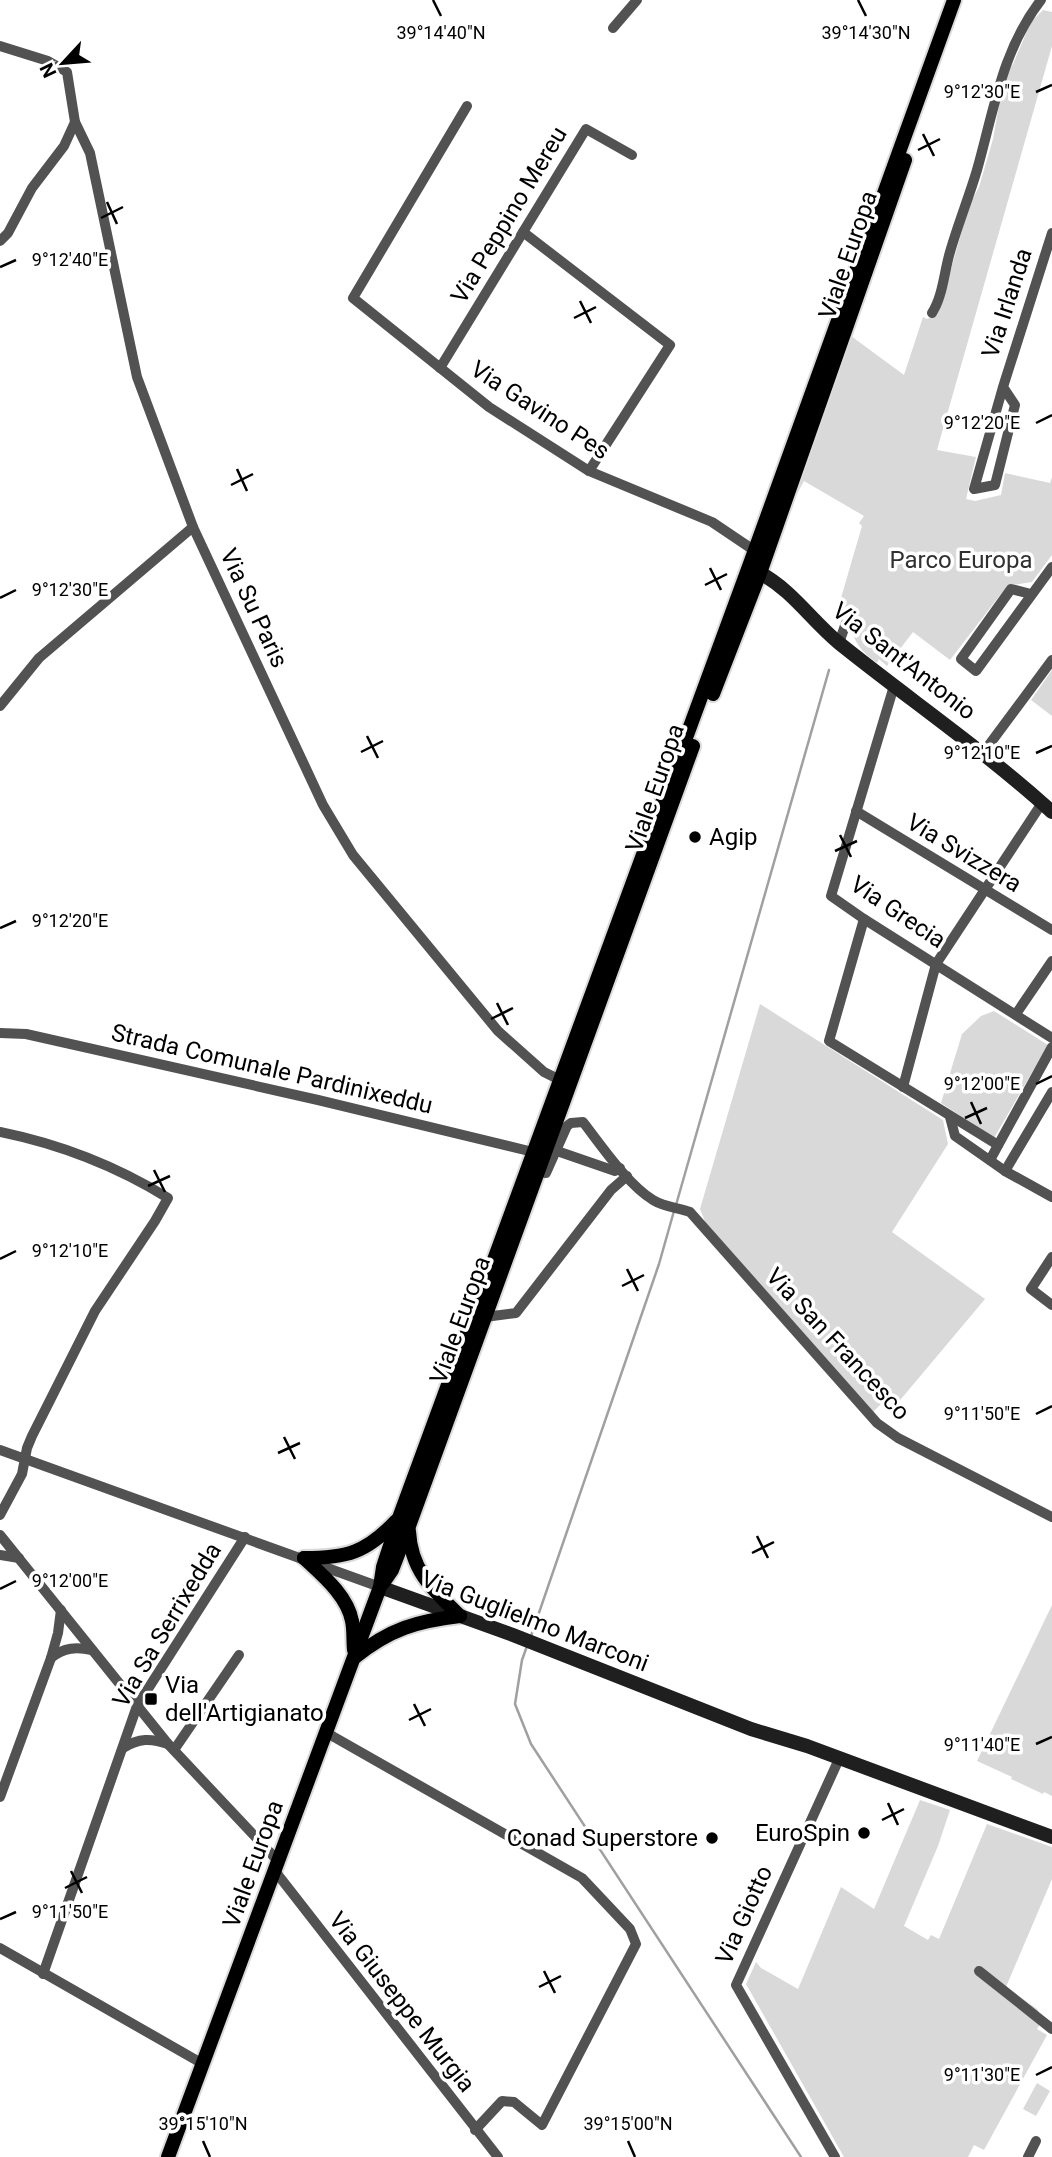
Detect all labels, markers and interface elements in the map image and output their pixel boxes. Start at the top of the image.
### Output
text: 39°14'40"N [396,22,486,43]
text: 39°14'30"N [821,22,911,43]
north arrow [28,28,98,98]
text: N [35,59,61,81]
text: 9°12'30"E [944,81,1020,102]
street label: Via Peppino Mereu [445,122,573,308]
street label: Viale Europa [813,187,883,323]
street label: Via Irlanda [976,245,1038,361]
text: 9°12'40"E [32,249,108,270]
street label: Via Gavino Pes [465,355,615,465]
text: 9°12'20"E [944,412,1020,433]
street label: Via Su Paris [214,544,294,672]
park label: Parco Europa [890,546,1032,574]
text: 9°12'30"E [32,579,108,600]
street label: Via Sant'Antonio [827,596,981,726]
street label: Viale Europa [620,720,690,856]
text: 9°12'10"E [944,742,1020,763]
street label: Via Svizzera [902,808,1026,898]
place label: Agip [709,823,757,851]
marker: Agip [687,829,703,845]
street label: Via Grecia [845,870,951,954]
text: 9°12'20"E [32,910,108,931]
street label: Strada Comunale Pardinixeddu [109,1018,435,1120]
text: 9°12'00"E [944,1073,1020,1094]
text: 9°12'10"E [32,1240,108,1261]
street label: Viale Europa [424,1252,496,1388]
street label: Via San Francesco [760,1262,916,1426]
text: 9°11'50"E [944,1403,1020,1424]
street label: Via Sa Serrixedda [107,1538,227,1712]
street label: Via Guglielmo Marconi [417,1565,653,1677]
text: 9°12'00"E [32,1570,108,1591]
place label: Via dell'Artigianato [165,1671,324,1727]
marker: Via dell'Artigianato [143,1691,159,1707]
text: 9°11'40"E [944,1734,1020,1755]
street label: Viale Europa [217,1796,289,1932]
place label: EuroSpin [755,1819,850,1847]
place label: Conad Superstore [507,1824,698,1852]
marker: EuroSpin [856,1825,872,1841]
marker: Conad Superstore [704,1830,720,1846]
street label: Via Giotto [710,1861,778,1969]
text: 9°11'50"E [32,1901,108,1922]
street label: Via Giuseppe Murgia [323,1906,481,2098]
text: 9°11'30"E [944,2064,1020,2085]
text: 39°15'10"N [158,2113,248,2134]
text: 39°15'00"N [583,2113,673,2134]

